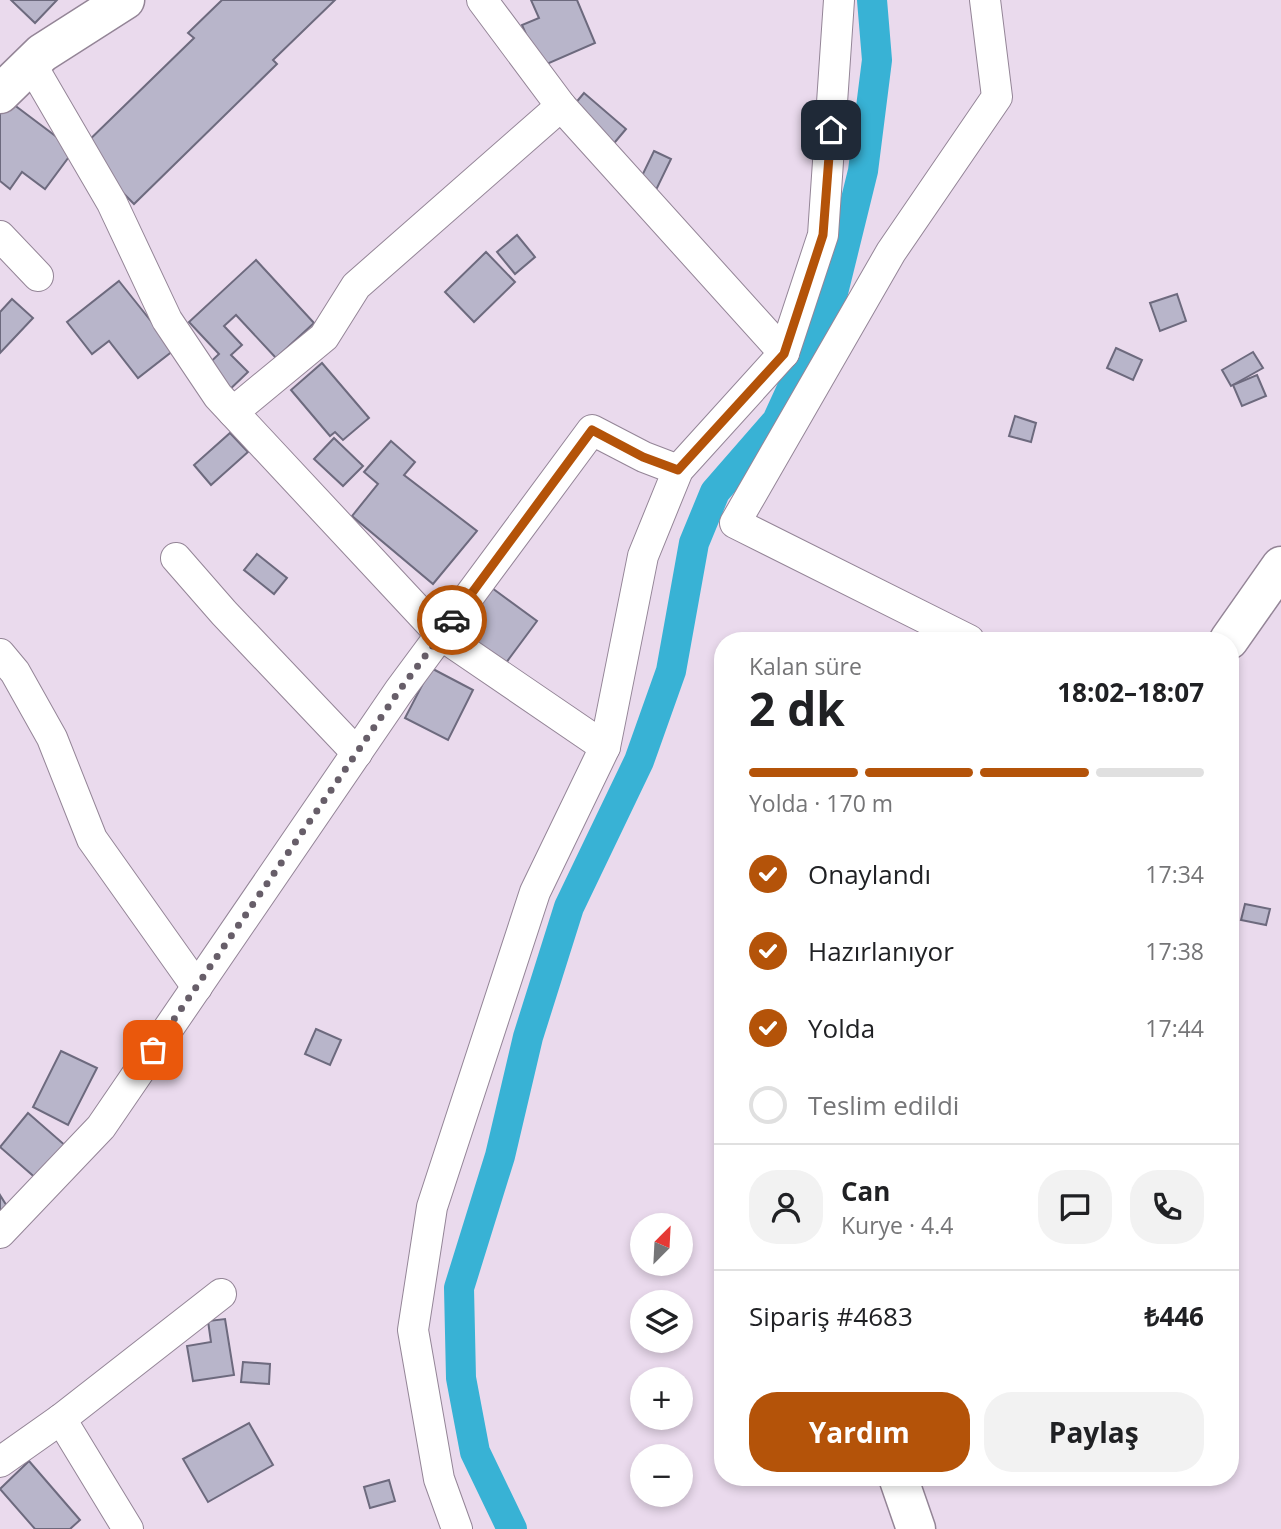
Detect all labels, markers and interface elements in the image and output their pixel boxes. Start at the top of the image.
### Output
pin [801,100,861,160]
icon: home [812,111,850,149]
courier [417,585,487,655]
icon: car [433,601,471,639]
text: Kalan süre [749,650,862,682]
text: 18:02–18:07 [1057,674,1204,710]
text: 2 dk [749,677,845,739]
text: Yolda · 170 m [749,787,893,819]
icon: check [749,855,787,893]
text: Onaylandı [808,856,931,892]
text: 17:34 [1145,858,1204,890]
icon: check [749,932,787,970]
text: Hazırlanıyor [808,933,954,969]
text: 17:38 [1145,935,1204,967]
icon: check [749,1009,787,1047]
text: Yolda [808,1010,875,1046]
text: 17:44 [1145,1012,1204,1044]
pin [123,1020,183,1080]
icon: bag [134,1031,172,1069]
text: Teslim edildi [808,1087,959,1123]
button: person [749,1170,823,1244]
button: chat [1038,1170,1112,1244]
button: phone [1130,1170,1204,1244]
text: Can [841,1173,890,1209]
text: Kurye · 4.4 [841,1209,953,1241]
north arrow [630,1213,693,1276]
map controls [630,1213,693,1507]
button: layers [630,1290,693,1353]
text: Sipariş #4683 [749,1298,913,1334]
text: ₺446 [1145,1298,1204,1334]
button: + [630,1367,693,1430]
button: Yardım [749,1392,970,1472]
button: Paylaş [984,1392,1204,1472]
button: − [630,1444,693,1507]

